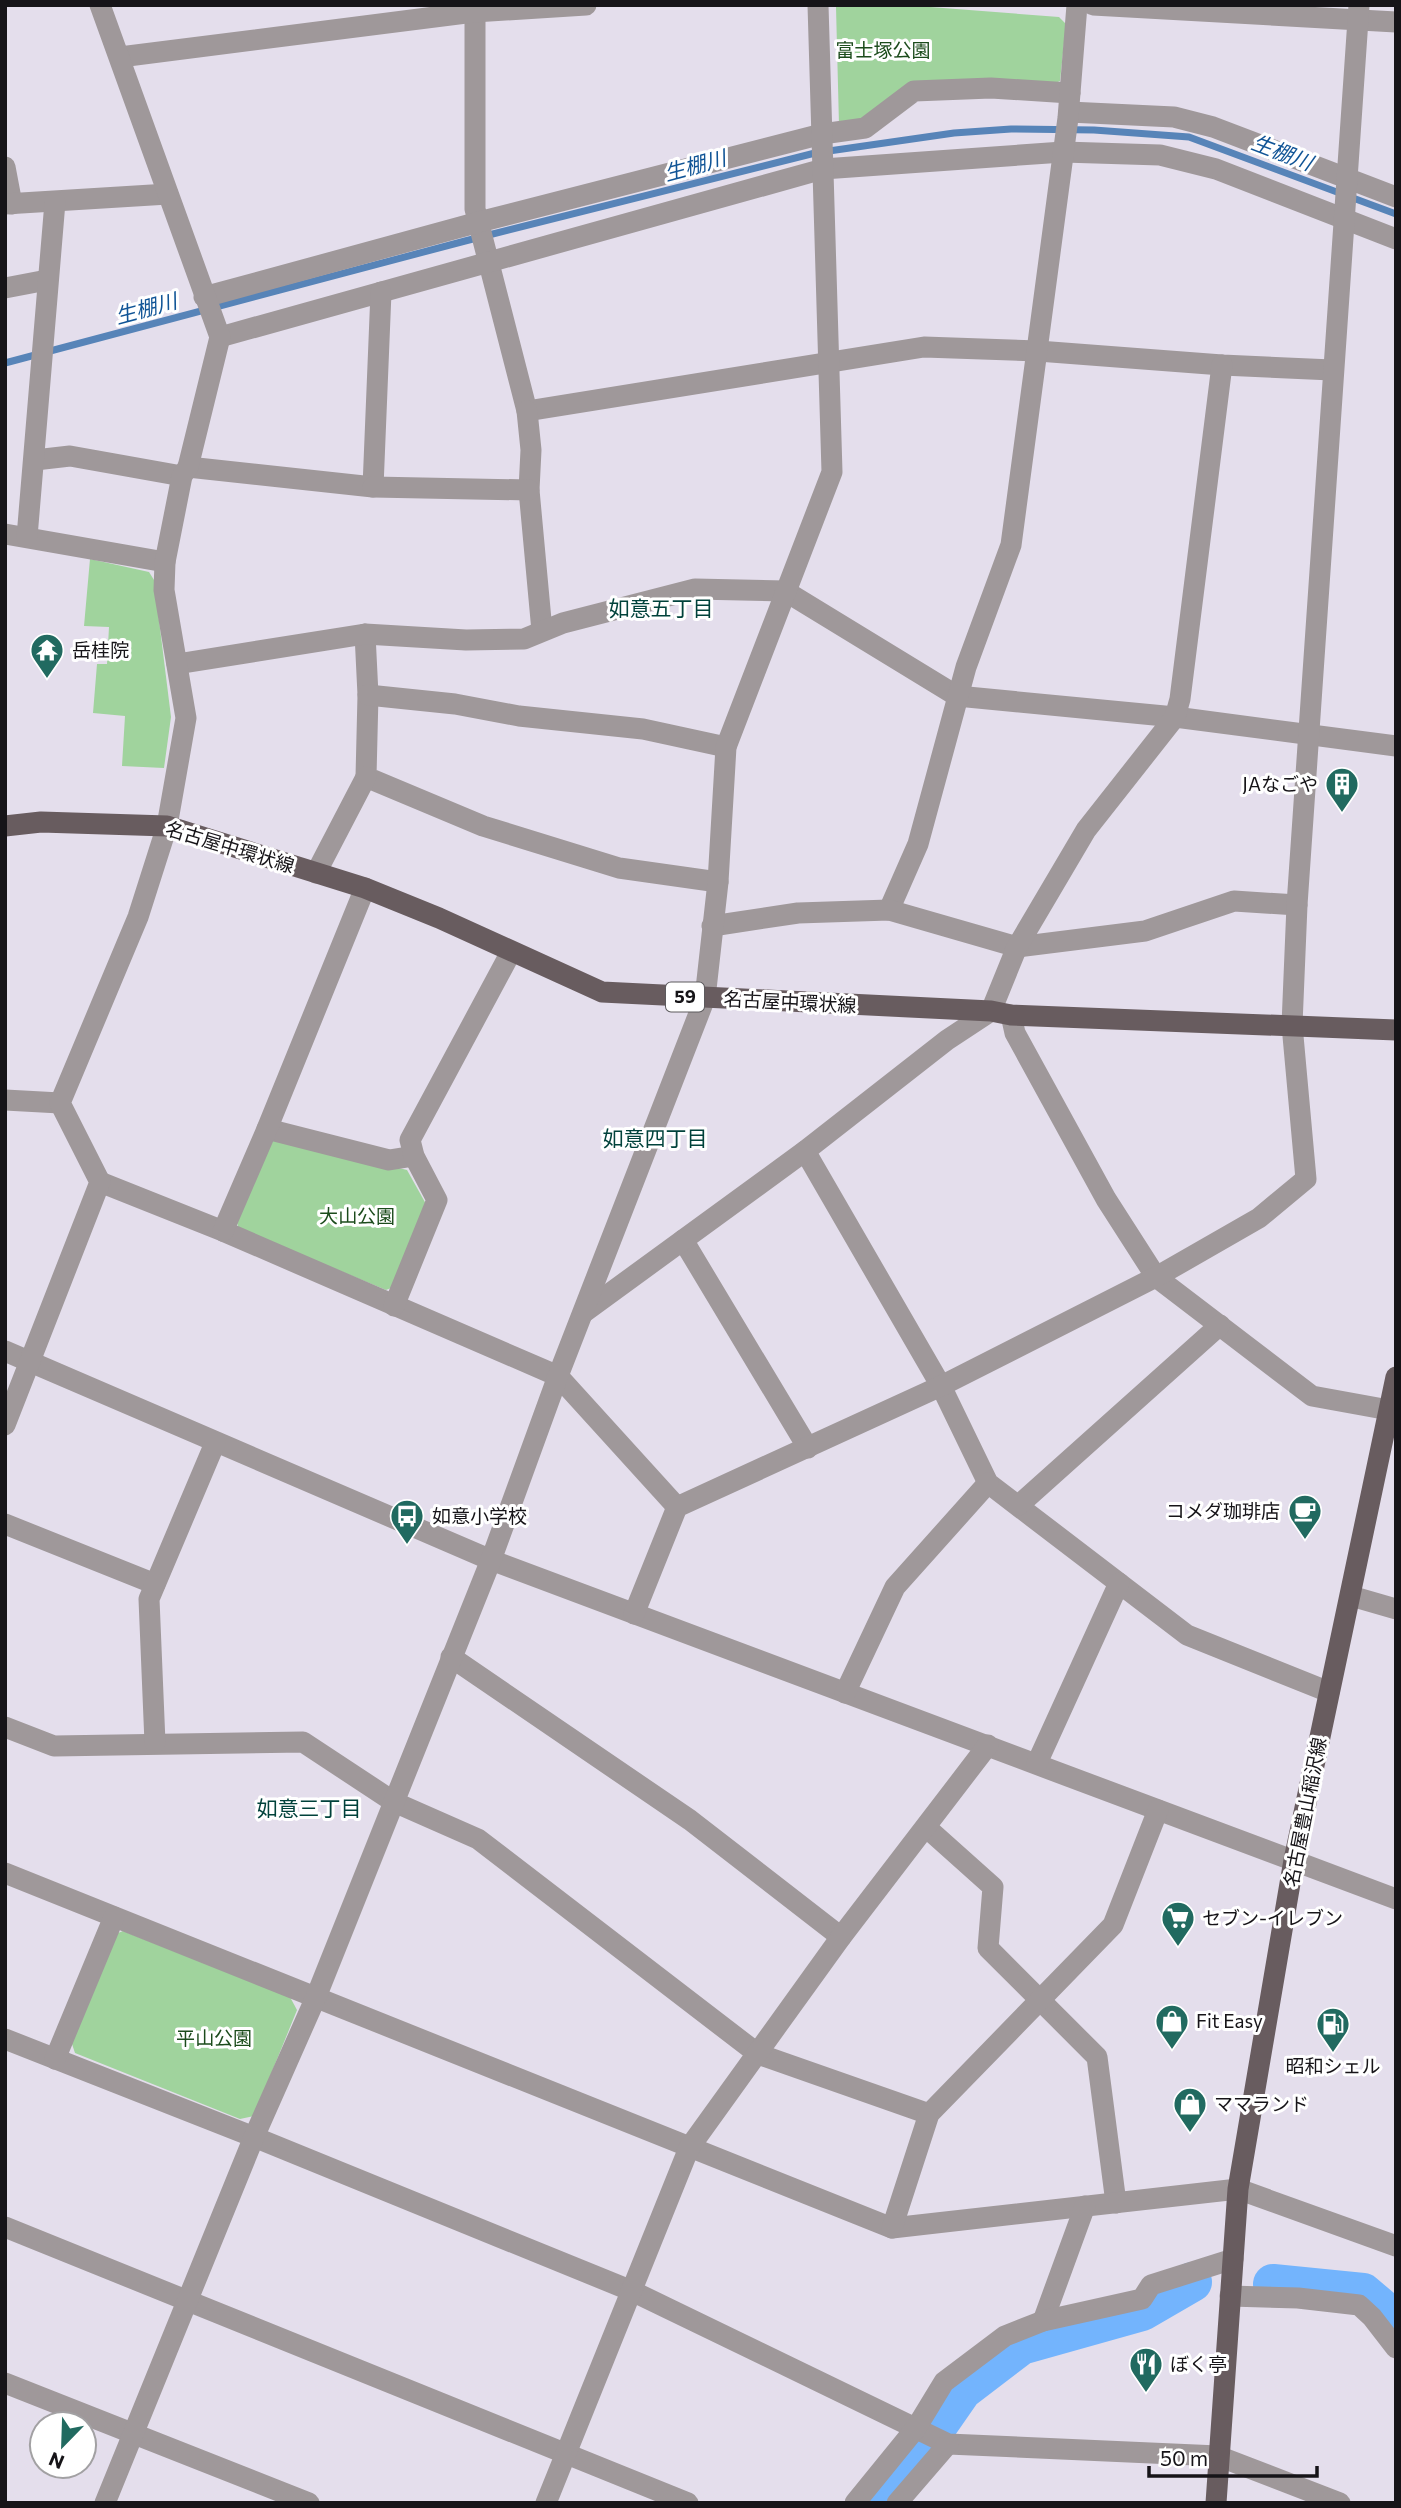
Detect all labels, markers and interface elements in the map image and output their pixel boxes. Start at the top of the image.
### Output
park label: 富士塚公園 [835,38,931,61]
water label: 生棚川 [1249,129,1318,175]
water label: 生棚川 [661,144,730,185]
water label: 生棚川 [112,287,181,328]
district label: 如意五丁目 [609,595,714,620]
temple icon: 岳桂院 [28,631,66,680]
place label: 岳桂院 [72,638,129,661]
building icon: JAなごや [1323,765,1361,814]
place label: JAなごや [1242,772,1318,795]
street label: 名古屋中環状線 [163,816,297,877]
road number: 59 [666,982,704,1012]
street label: 名古屋中環状線 [723,987,857,1016]
district label: 如意四丁目 [603,1125,708,1150]
park label: 大山公園 [319,1204,395,1227]
cafe icon: コメダ珈琲店 [1286,1492,1324,1541]
bus stop icon: 如意小学校 [388,1497,426,1546]
place label: コメダ珈琲店 [1166,1499,1280,1522]
place label: 如意小学校 [432,1504,527,1527]
street label: 名古屋豊山稲沢線 [1279,1735,1330,1889]
district label: 如意三丁目 [257,1795,362,1820]
supermarket icon: セブン-イレブン [1159,1899,1197,1948]
place label: セブン-イレブン [1202,1906,1343,1929]
shop icon: Fit Easy [1153,2002,1191,2051]
fuel station icon: 昭和シェル [1314,2005,1352,2054]
place label: Fit Easy [1196,2009,1263,2032]
park label: 平山公園 [176,2026,252,2049]
place label: 昭和シェル [1285,2054,1381,2077]
shop icon: ママランド [1171,2085,1209,2134]
place label: ママランド [1214,2092,1309,2115]
restaurant icon: ぼく亭 [1127,2345,1165,2394]
place label: ぼく亭 [1170,2352,1227,2375]
north arrow [28,2410,98,2480]
scale bar [1149,2434,1317,2478]
text: 50 m [1160,2445,1208,2470]
text: N [45,2448,67,2474]

